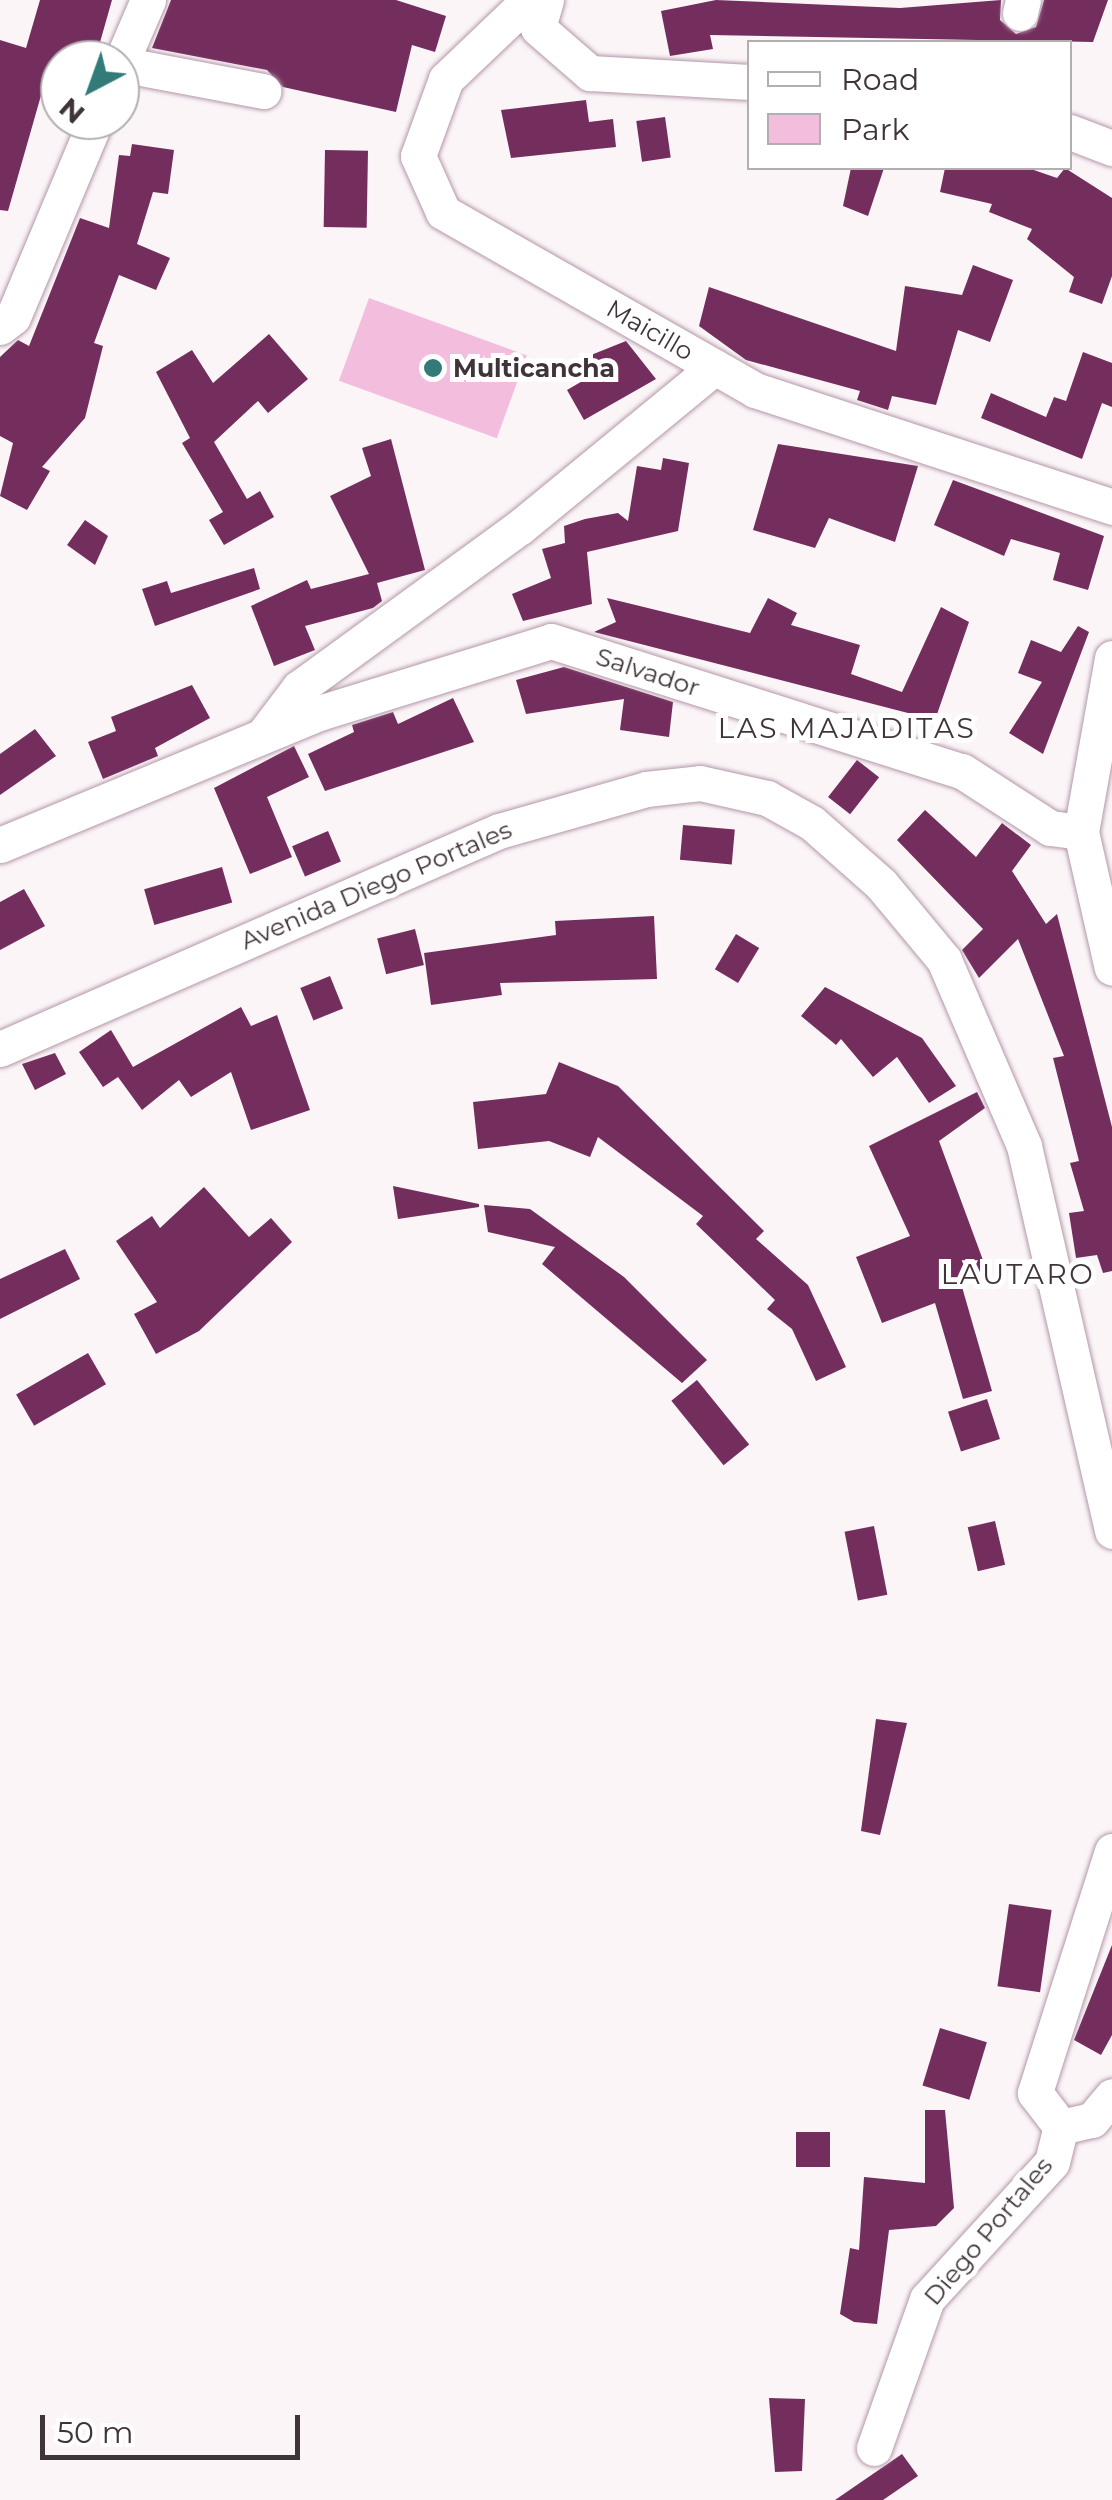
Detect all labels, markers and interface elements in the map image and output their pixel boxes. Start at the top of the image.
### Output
north arrow [40,40,140,140]
legend [747,40,1072,170]
text: Road [841,61,919,98]
text: N [52,91,91,131]
text: Park [841,111,910,148]
street label: Maicillo [601,293,699,367]
place label: Multicancha [453,353,615,383]
marker: Multicancha [422,357,444,379]
street label: Salvador [592,641,704,703]
district label: LAS MAJADITAS [718,711,976,745]
street label: Avenida Diego Portales [236,814,516,956]
district label: LAUTARO [941,1257,1095,1291]
street label: Diego Portales [917,2151,1059,2311]
scale bar [45,2395,305,2457]
text: 50 m [57,2414,134,2451]

